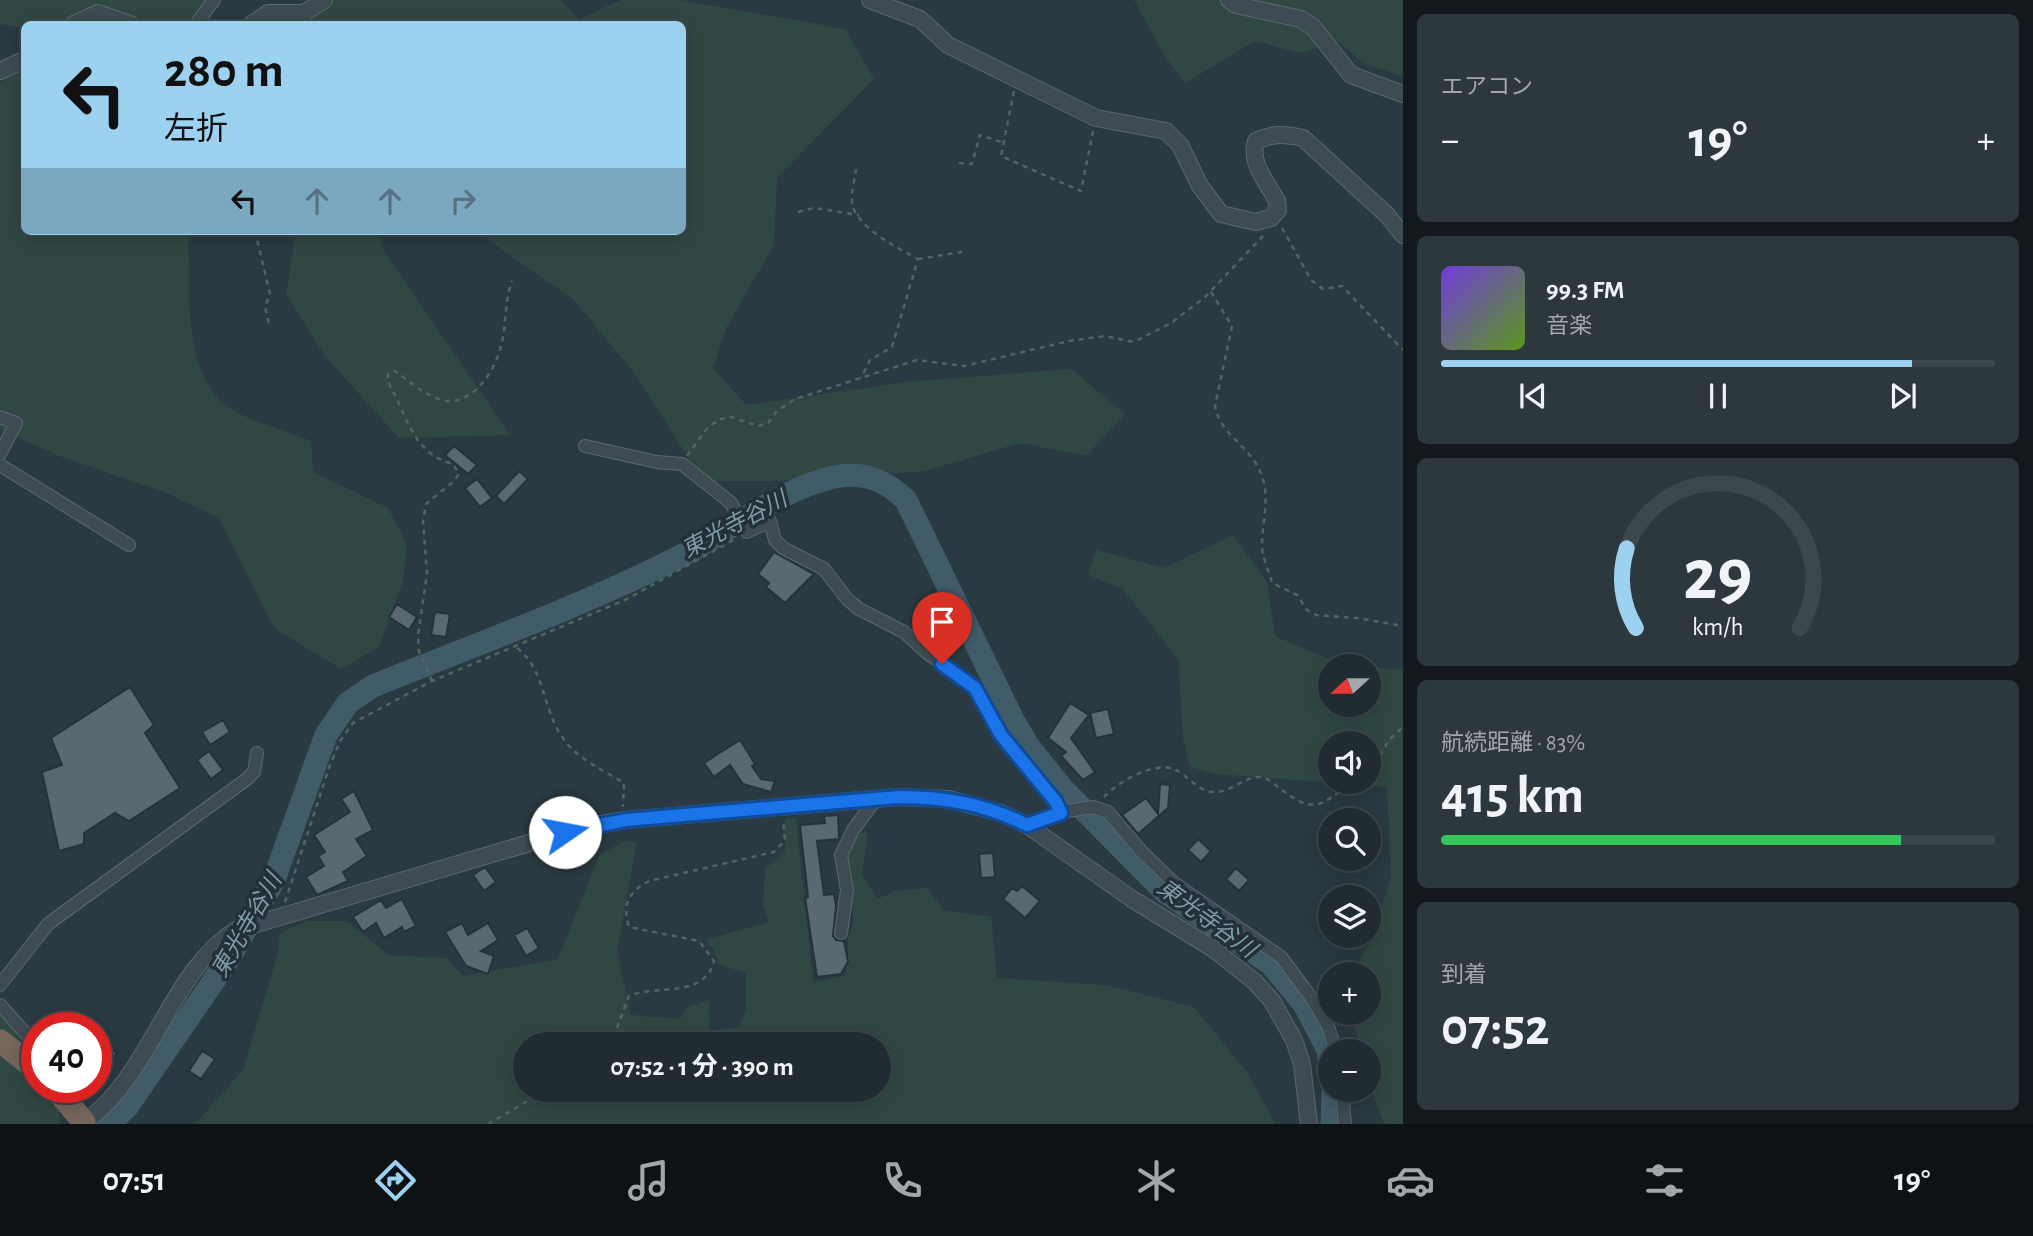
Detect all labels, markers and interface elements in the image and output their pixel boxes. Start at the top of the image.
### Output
text: 280 m [164,47,284,96]
icon: left [49,49,140,140]
text: エアコン [1441,76,1533,99]
text: 左折 [164,113,228,145]
text: 19° [1688,114,1748,166]
text: − [1441,122,1459,160]
text: + [1977,122,1995,160]
icon: left [225,182,263,220]
icon: ahead [298,182,336,220]
icon: ahead [371,182,409,220]
icon: right [444,182,482,220]
text: 99.3 FM [1546,277,1625,303]
text: 音楽 [1546,315,1592,338]
icon: previous [1514,377,1552,415]
icon: pause [1699,377,1737,415]
icon: next [1884,377,1922,415]
water label: 東光寺谷川 [678,485,794,562]
text: 29 [1683,540,1753,613]
pin [912,592,972,664]
icon: arrive [923,603,961,641]
text: km/h [1692,615,1744,640]
north arrow [1318,654,1381,718]
map controls [1318,654,1381,1102]
button: sound [1318,731,1381,794]
text: 航続距離 · 83% [1441,732,1585,755]
text: 415 km [1441,770,1584,822]
position arrow [528,795,602,869]
button: search [1318,808,1381,871]
water label: 東光寺谷川 [207,867,288,981]
water label: 東光寺谷川 [1153,874,1263,964]
button: layers [1318,885,1381,948]
button: + [1318,962,1381,1025]
text: 到着 [1441,964,1487,987]
text: 07:52 [1441,1002,1549,1054]
speed limit sign: 40 [21,1012,112,1103]
button: − [1318,1039,1381,1102]
text: 07:52 · 1 分 · 390 m [610,1054,794,1080]
icon: directions [371,1156,420,1205]
icon: music [624,1156,673,1205]
icon: phone [878,1156,927,1205]
icon: climate [1132,1156,1181,1205]
icon: car [1386,1156,1435,1205]
icon: filters [1640,1156,1689,1205]
text: 07:51 [102,1164,166,1196]
text: 19° [1894,1164,1930,1196]

